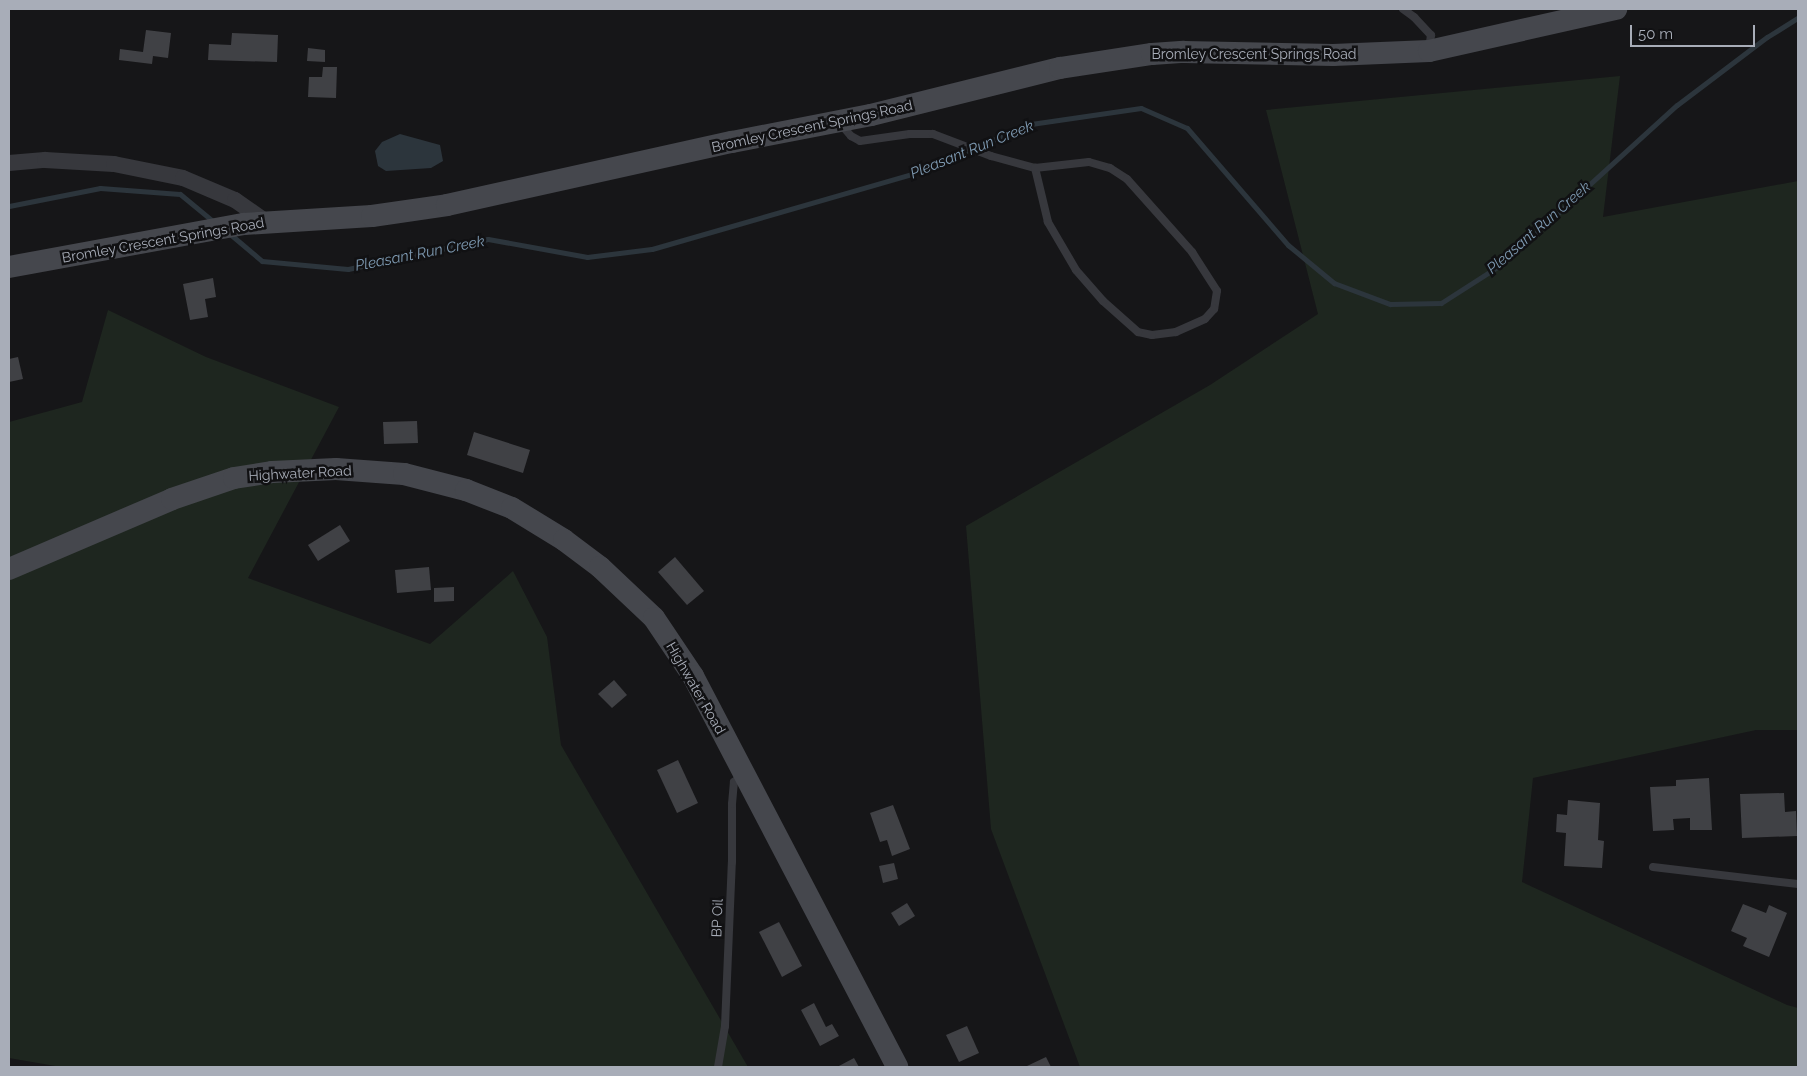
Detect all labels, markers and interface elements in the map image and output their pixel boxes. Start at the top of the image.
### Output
scale bar [1632,15,1757,47]
text: 50 m [1638,25,1673,43]
street label: Bromley Crescent Springs Road [1151,46,1357,62]
street label: Bromley Crescent Springs Road [710,96,914,156]
water label: Pleasant Run Creek [908,117,1036,183]
water label: Pleasant Run Creek [1483,178,1595,278]
street label: Bromley Crescent Springs Road [60,214,266,266]
water label: Pleasant Run Creek [354,233,486,275]
street label: Highwater Road [248,462,352,484]
street label: Highwater Road [663,639,729,737]
street label: BP Oil [708,898,726,938]

